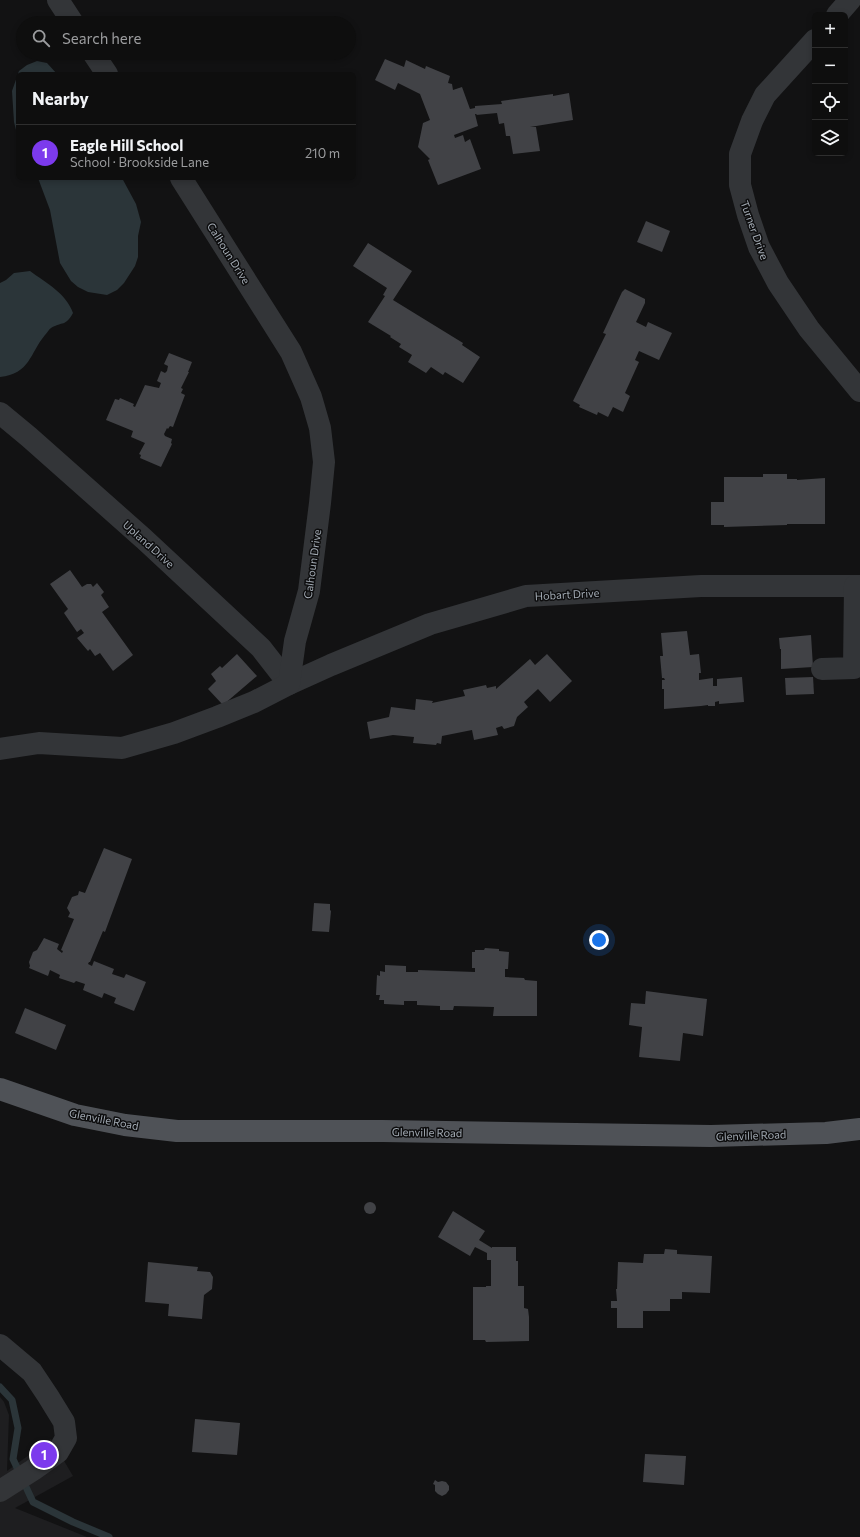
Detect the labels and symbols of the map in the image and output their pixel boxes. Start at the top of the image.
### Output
street label: Turner Drive [738,199,772,261]
street label: Calhoun Drive [205,220,253,286]
street label: Upland Drive [121,518,177,571]
street label: Calhoun Drive [301,528,323,600]
street label: Hobart Drive [534,586,600,602]
your location [589,930,609,950]
street label: Glenville Road [68,1106,140,1132]
street label: Glenville Road [392,1125,462,1139]
street label: Glenville Road [716,1127,786,1143]
pin: 1 [31,1440,57,1470]

